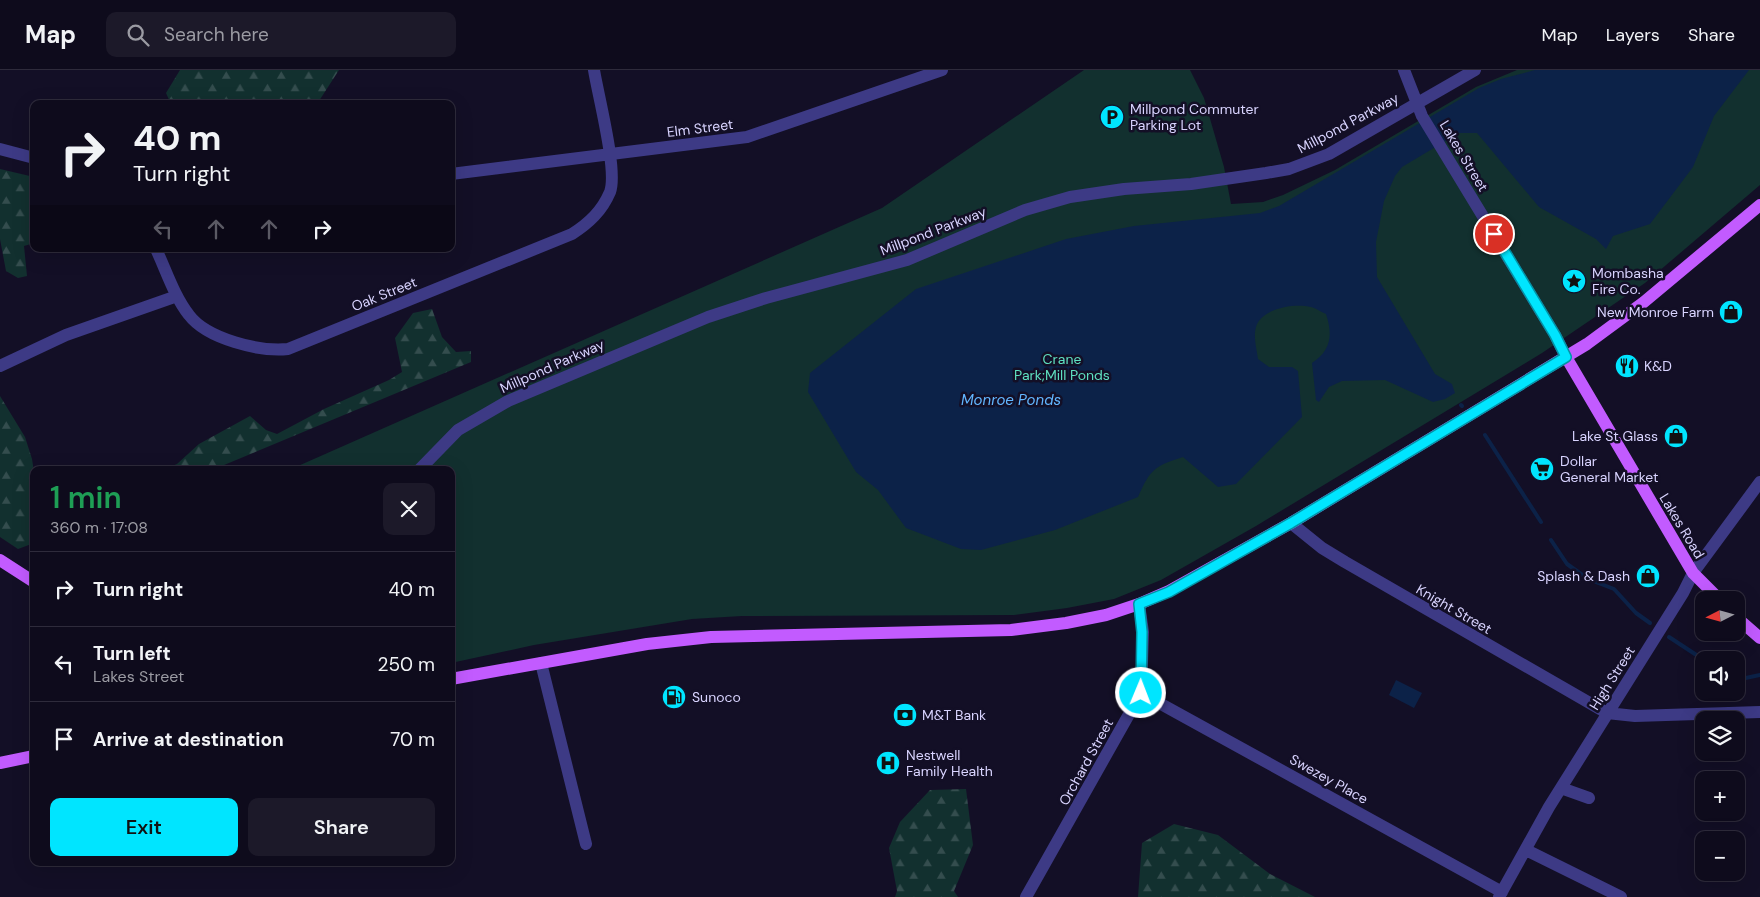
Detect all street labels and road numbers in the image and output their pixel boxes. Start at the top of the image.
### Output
street label: Millpond Parkway [1294,89,1402,157]
street label: Elm Street [666,115,734,141]
street label: Lakes Street [1436,117,1492,195]
street label: Millpond Parkway [877,202,989,260]
street label: Oak Street [349,273,419,315]
street label: Millpond Parkway [497,335,607,397]
street label: Lakes Road [1656,490,1708,562]
street label: Knight Street [1413,580,1495,638]
street label: High Street [1585,643,1639,713]
street label: Orchard Street [1055,715,1117,809]
street label: Swezey Place [1287,750,1371,808]

